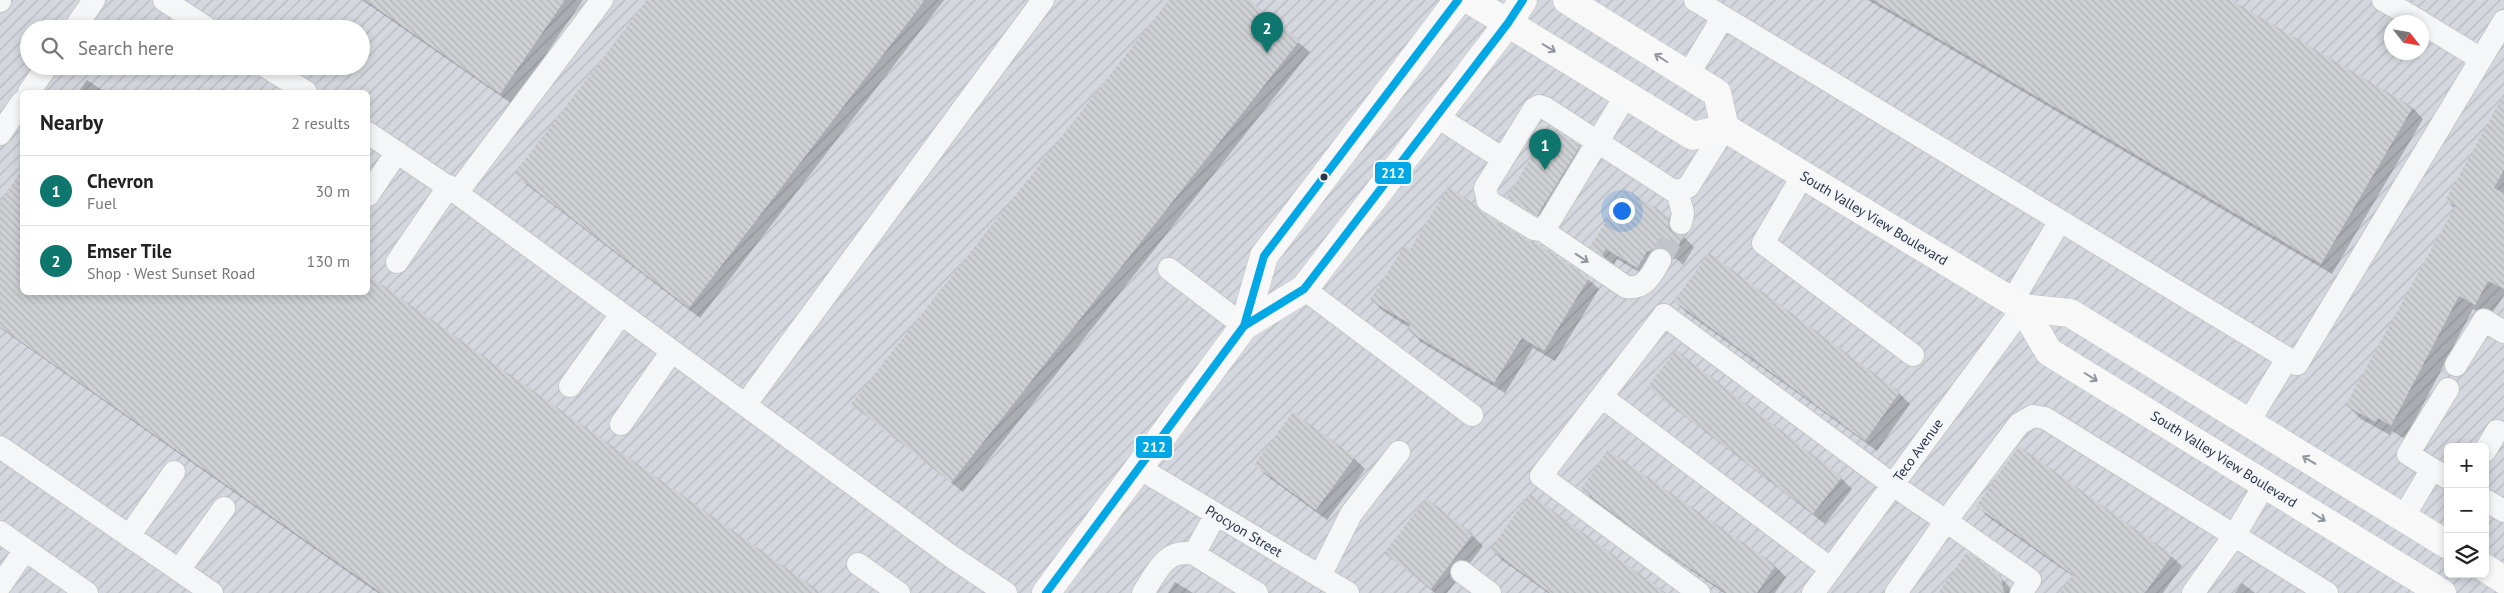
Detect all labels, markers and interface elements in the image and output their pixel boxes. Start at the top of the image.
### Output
pin: 2 [1251,12,1283,53]
north arrow [2384,15,2429,60]
search box [20,20,370,75]
icon: search [38,34,66,62]
text: Search here [78,36,174,60]
one-way arrow [1542,44,1556,54]
one-way arrow [1655,53,1669,63]
text: Nearby [40,109,103,136]
text: 2 results [291,113,350,133]
pin: 1 [1529,129,1561,170]
line badge: 212 [1374,161,1412,185]
text: 212 [1381,164,1405,182]
street label: South Valley View Boulevard [1797,167,1951,269]
text: Chevron [87,169,154,193]
unlabelled marker [1319,172,1329,182]
text: 1 [51,181,61,201]
text: 30 m [315,181,350,201]
text: Fuel [87,193,117,213]
your location [1609,198,1635,224]
text: Emser Tile [87,239,172,263]
text: 2 [51,251,61,271]
text: 130 m [307,251,350,271]
one-way arrow [1574,253,1588,263]
text: Shop · West Sunset Road [87,263,255,283]
one-way arrow [2083,373,2097,383]
street label: South Valley View Boulevard [2147,407,2301,511]
street label: Teco Avenue [1889,415,1947,485]
line badge: 212 [1135,435,1173,459]
text: 212 [1142,438,1166,456]
map controls [2444,443,2489,578]
button: + [2444,443,2489,488]
one-way arrow [2302,455,2316,465]
button: − [2444,488,2489,533]
street label: Procyon Street [1202,501,1286,561]
one-way arrow [2311,513,2325,523]
button: layers [2444,533,2489,578]

